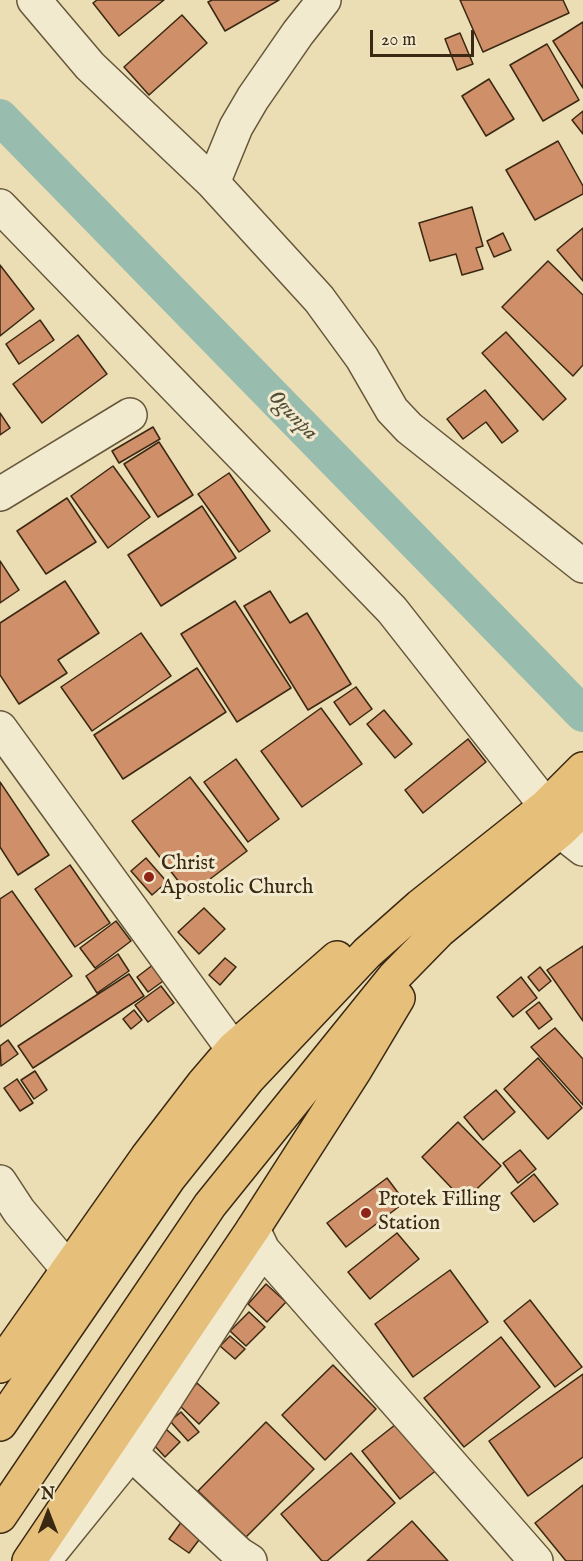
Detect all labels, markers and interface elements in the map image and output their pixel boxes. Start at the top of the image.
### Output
scale bar [373,18,476,56]
text: 20 m [381,29,416,52]
water label: Ogunpa [262,385,322,447]
place label: Christ Apostolic Church [161,852,313,902]
marker: Christ Apostolic Church [142,870,156,884]
place label: Protek Filling Station [378,1188,500,1238]
marker: Protek Filling Station [359,1206,373,1220]
north arrow [18,1483,78,1543]
text: N [41,1485,55,1505]

